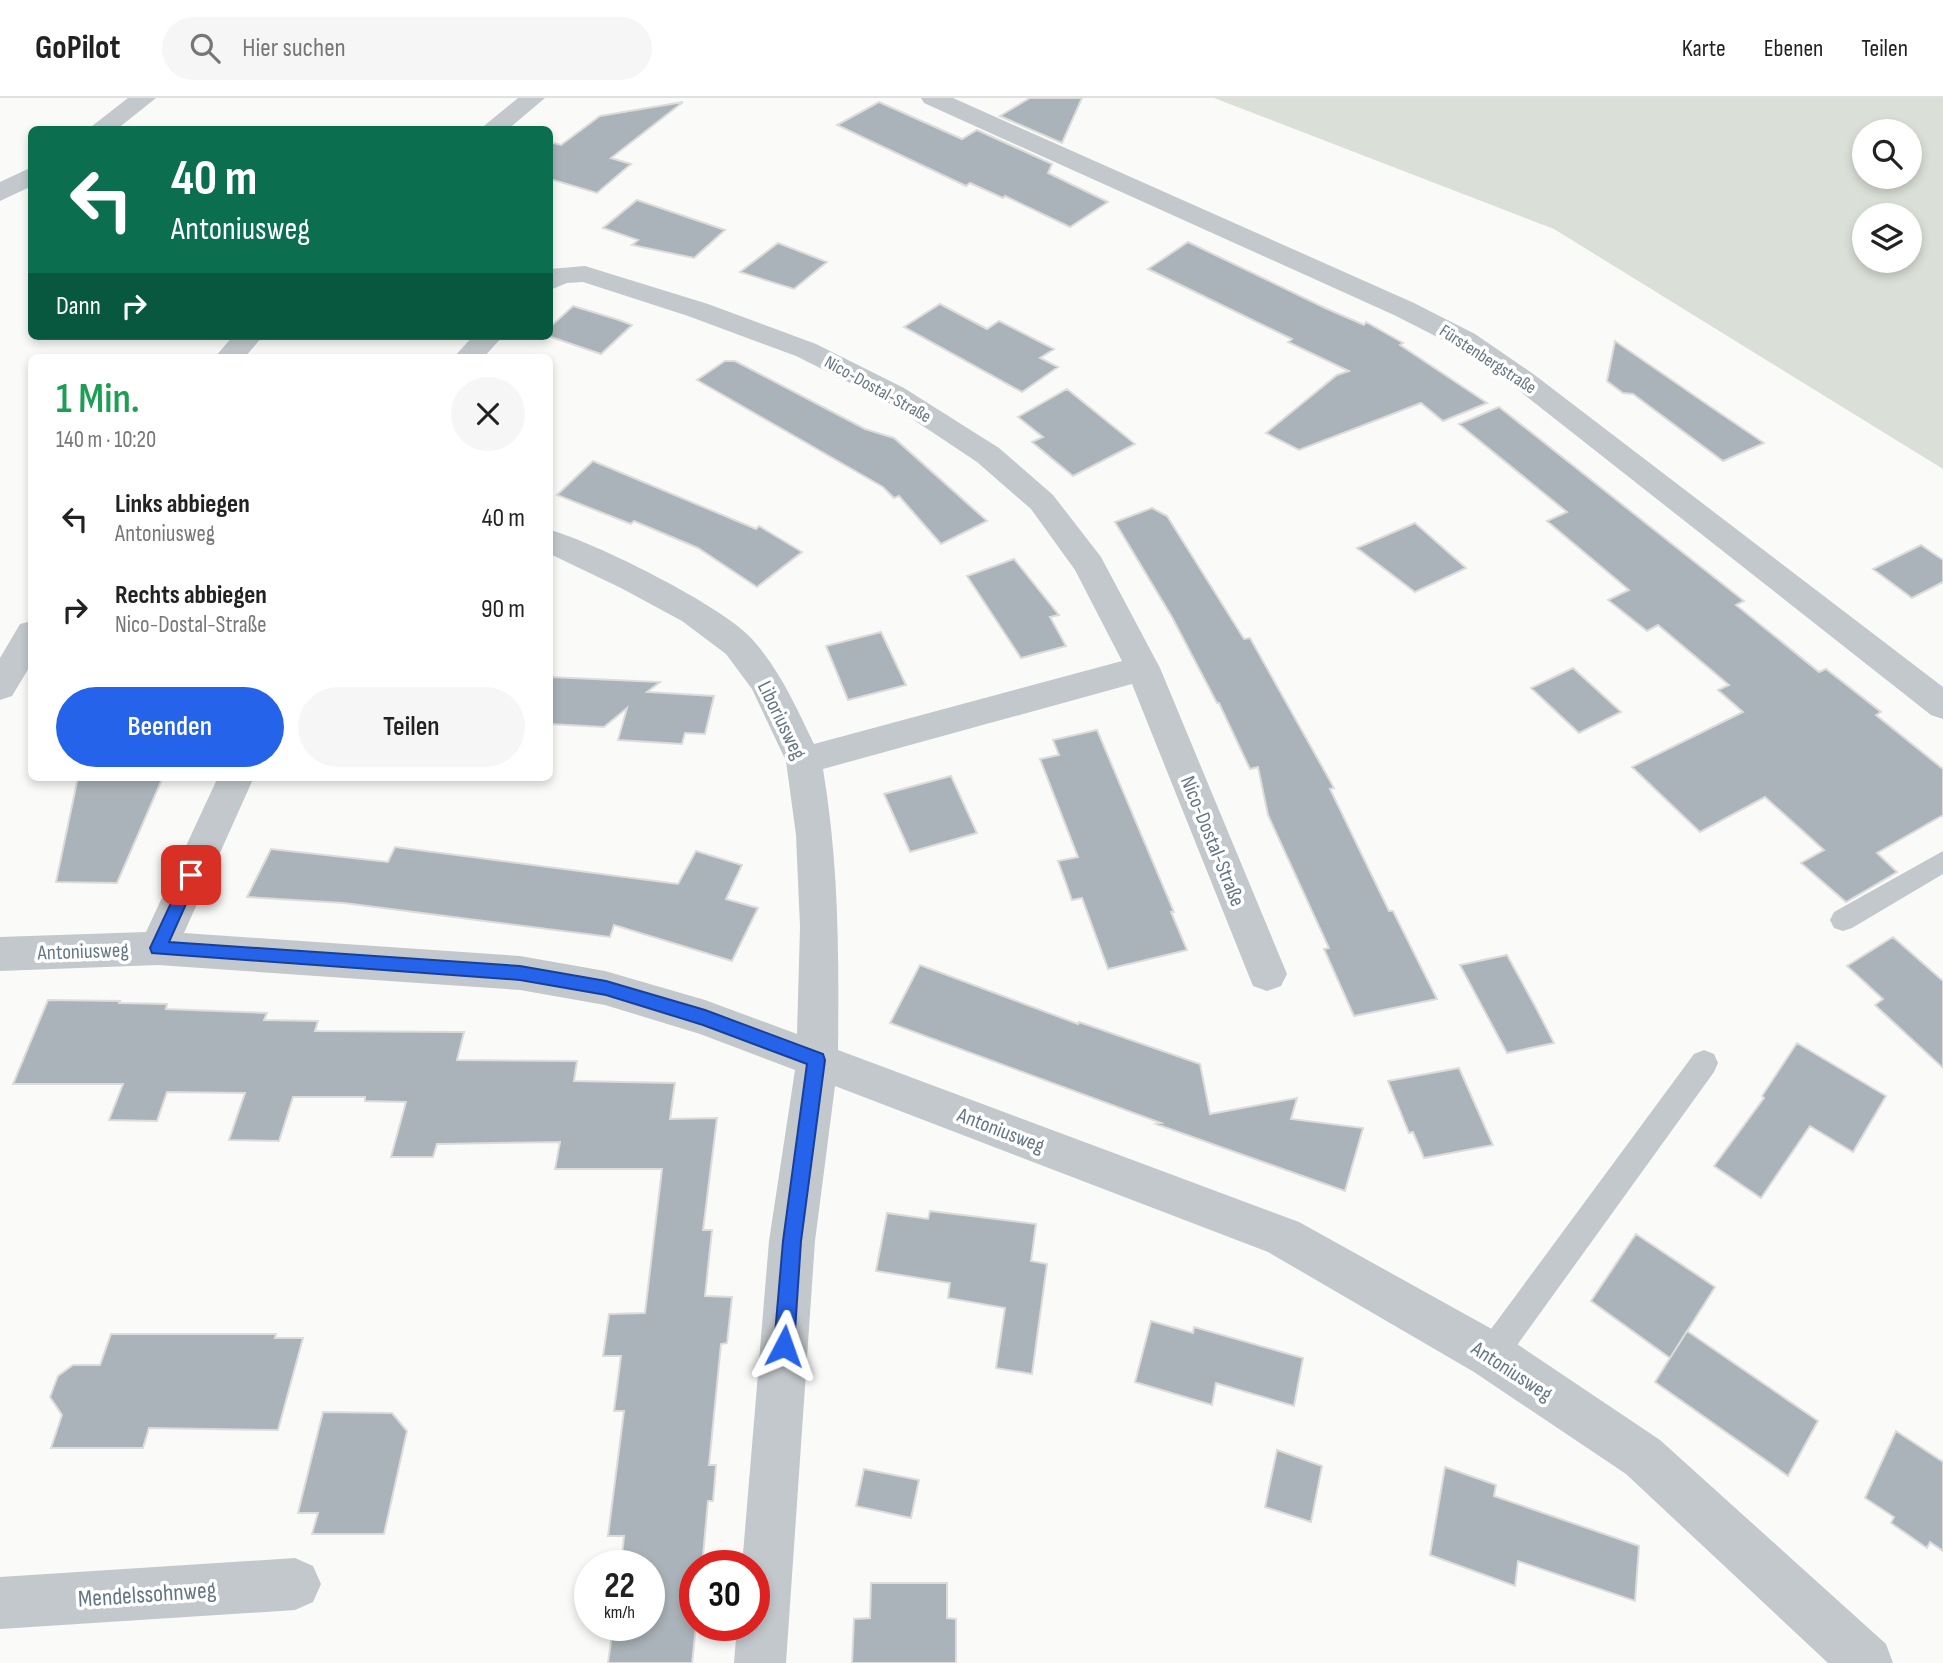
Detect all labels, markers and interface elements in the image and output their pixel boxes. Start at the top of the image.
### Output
search box [162,17,652,80]
text: GoPilot [35,28,120,68]
icon: search [186,29,224,67]
text: Hier suchen [242,33,346,64]
text: Karte [1682,34,1726,63]
text: Ebenen [1764,34,1823,63]
text: Teilen [1861,34,1908,63]
map controls [1852,119,1922,273]
button: search [1852,119,1922,189]
text: 40 m [171,150,257,209]
icon: left [56,154,147,245]
button: layers [1852,203,1922,273]
text: Antoniusweg [171,210,310,249]
icon: right [115,287,153,325]
text: Dann [56,291,101,322]
street label: Fürstenbergstraße [1435,320,1540,398]
street label: Nico-Dostal-Straße [821,352,935,427]
text: 1 Min. [56,374,140,425]
button: close [451,377,525,451]
text: 140 m · 10:20 [56,426,156,454]
text: Links abbiegen [115,489,250,520]
icon: left [56,500,94,538]
text: 40 m [482,503,525,534]
text: Antoniusweg [115,520,215,548]
text: Rechts abbiegen [115,580,267,611]
icon: right [56,591,94,629]
text: 90 m [481,594,525,625]
text: Nico-Dostal-Straße [115,611,266,639]
street label: Liboriusweg [752,677,811,763]
button: Beenden [56,687,284,767]
button: Teilen [298,687,525,767]
street label: Nico-Dostal-Straße [1175,772,1250,910]
pin [161,845,221,905]
icon: arrive [172,856,210,894]
street label: Antoniusweg [36,937,129,966]
street label: Antoniusweg [953,1102,1048,1158]
position arrow [747,1309,821,1383]
street label: Antoniusweg [1466,1336,1557,1407]
speed limit sign: 30 [679,1550,770,1641]
text: 22 [604,1565,635,1608]
street label: Mendelssohnweg [77,1575,217,1614]
text: km/h [604,1602,635,1623]

